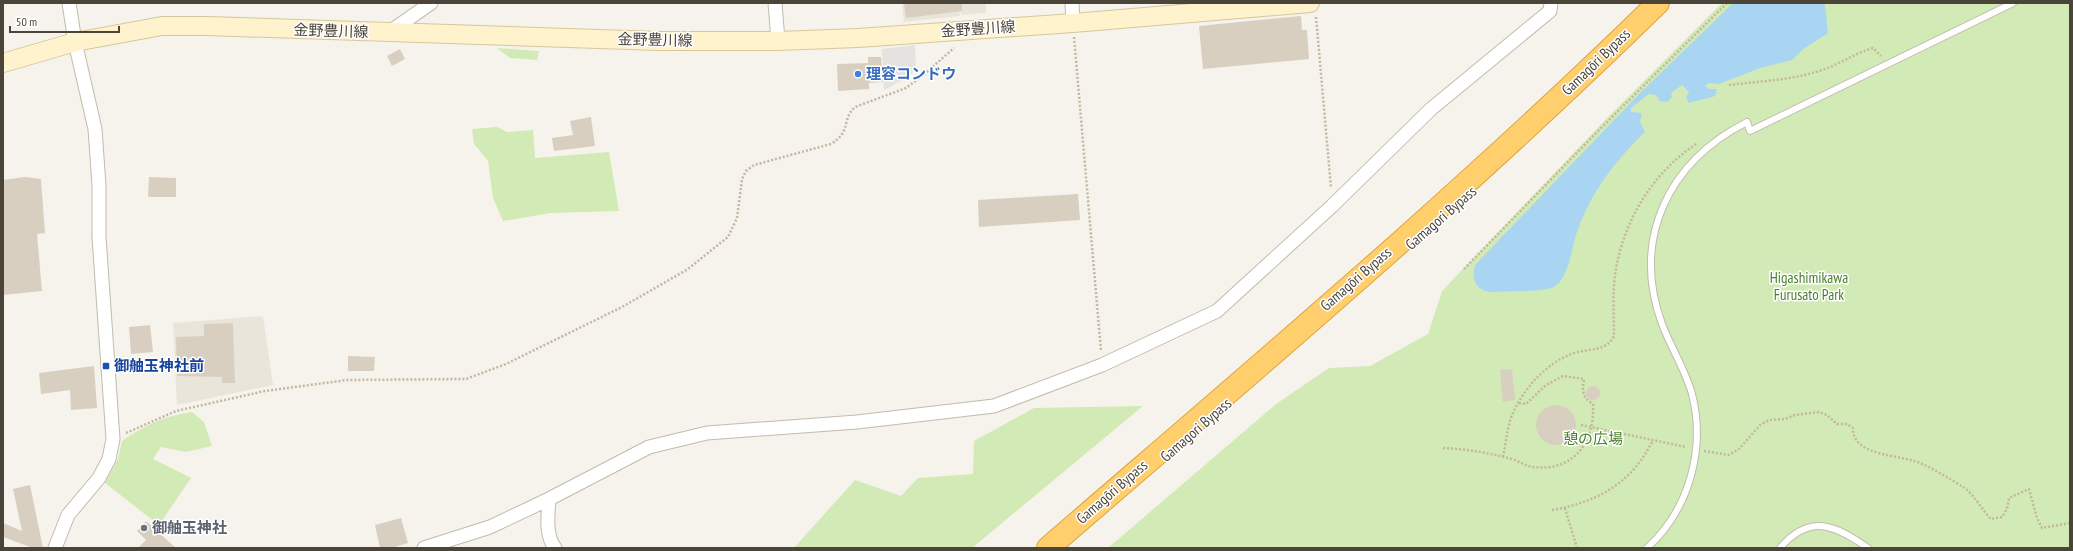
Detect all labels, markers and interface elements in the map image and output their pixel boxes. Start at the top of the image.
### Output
scale bar [10,8,119,34]
text: 50 m [16,14,37,29]
street label: 金野豊川線 [940,16,1016,41]
street label: 金野豊川線 [293,20,369,41]
street label: Gamagōri Bypass [1557,24,1634,99]
street label: 金野豊川線 [617,29,693,50]
place label: 理容コンドウ [866,64,956,83]
marker: 理容コンドウ [853,69,863,79]
street label: Gamagori Bypass [1401,182,1480,254]
street label: Gamagōri Bypass [1316,243,1395,315]
park label: Higashimikawa Furusato Park [1770,268,1848,304]
place label: 御舳玉神社前 [114,356,204,375]
marker: 御舳玉神社前 [101,361,111,371]
street label: Gamagori Bypass [1156,394,1235,466]
park label: 憩の広場 [1563,429,1623,448]
street label: Gamagōri Bypass [1072,456,1151,528]
place label: 御舳玉神社 [152,518,227,537]
marker: 御舳玉神社 [139,523,149,533]

